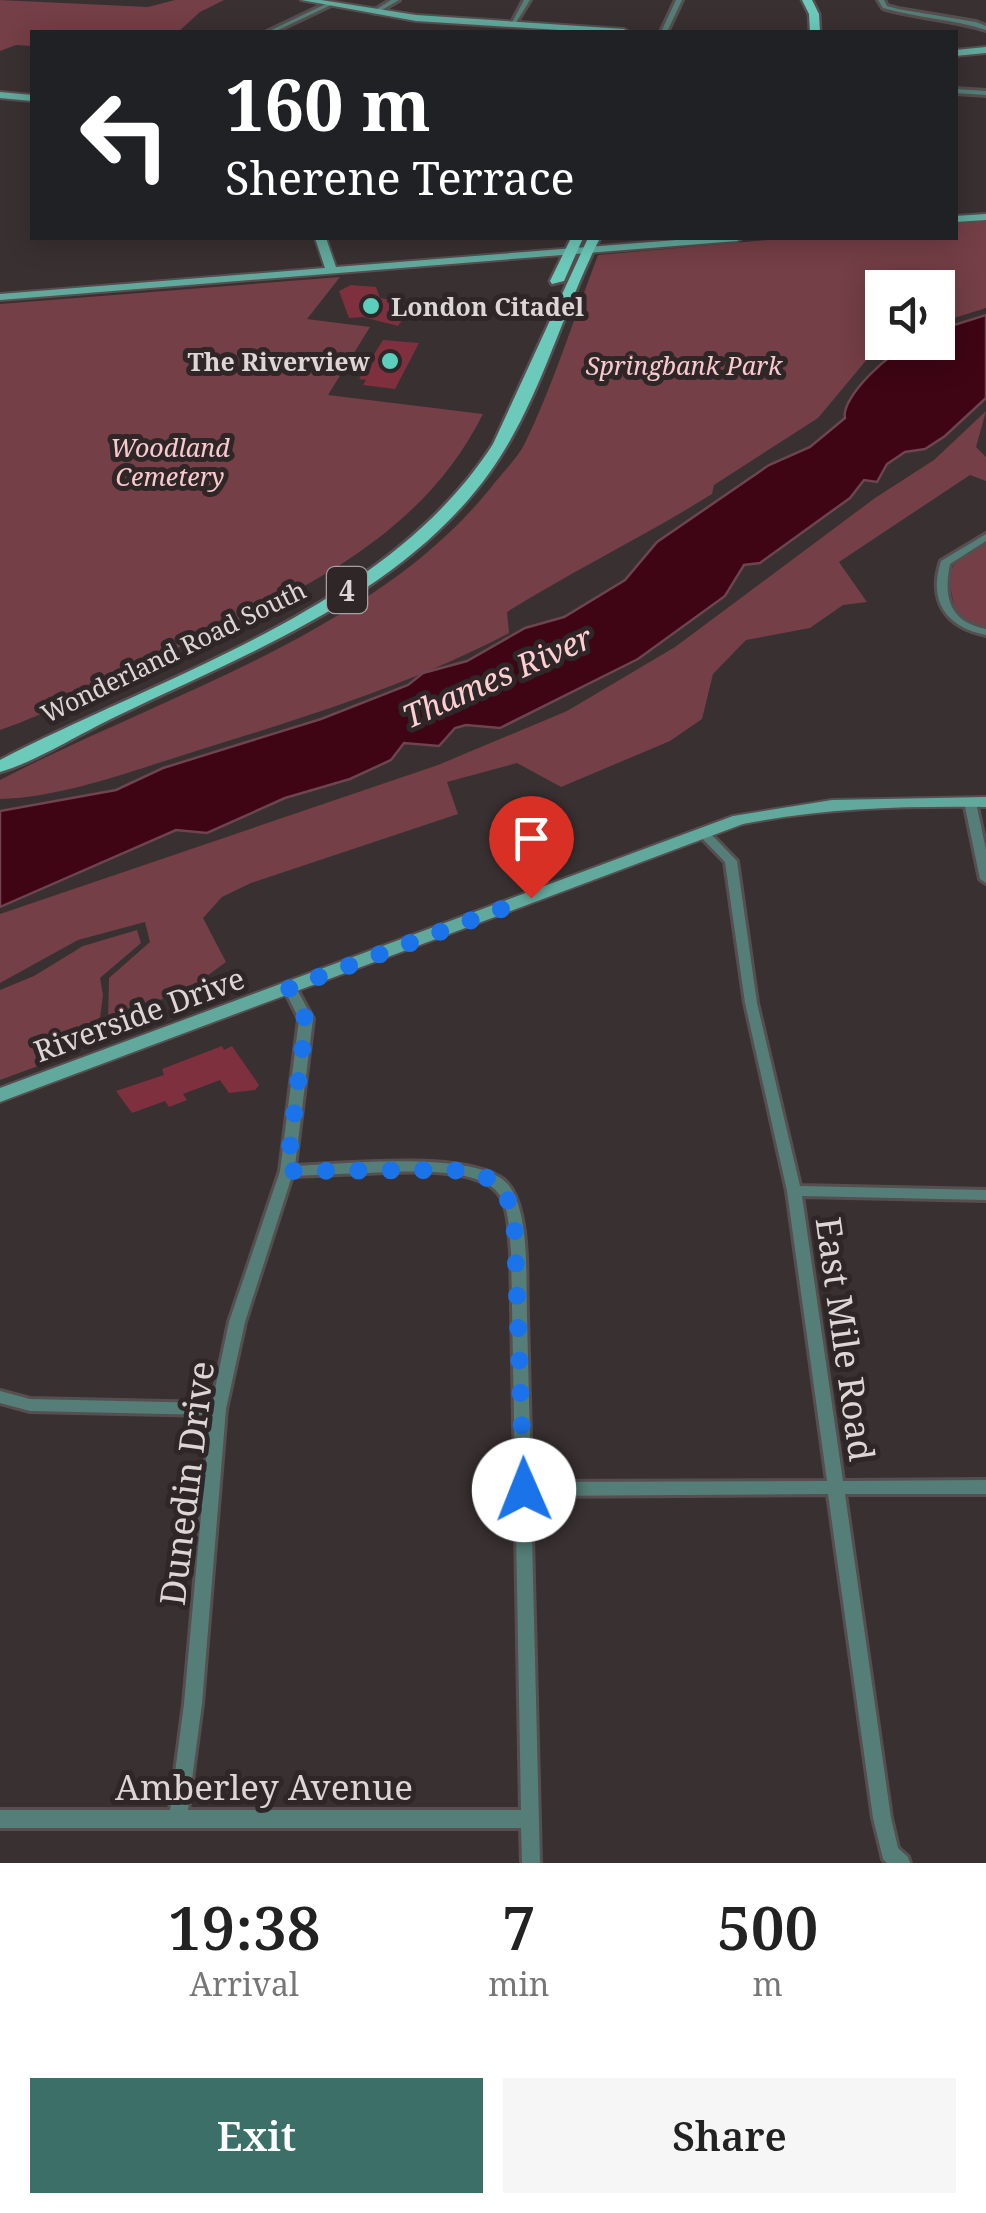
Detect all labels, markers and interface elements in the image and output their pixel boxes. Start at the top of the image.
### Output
text: 160 m [225,56,431,152]
icon: left [60,70,190,200]
text: Sherene Terrace [225,147,575,208]
map controls [865,270,955,360]
button: sound [865,270,955,360]
place label: London Citadel [391,289,584,323]
marker: London Citadel [360,295,382,317]
place label: The Riverview [187,344,371,378]
park label: Springbank Park [586,348,783,382]
marker: The Riverview [379,350,401,372]
park label: Woodland Cemetery [110,430,230,493]
road number: 4 [327,567,367,613]
street label: Wonderland Road South [35,572,311,730]
water label: Thames River [395,614,600,737]
pin [489,796,574,899]
icon: arrive [504,811,559,866]
street label: Riverside Drive [28,957,250,1071]
street label: East Mile Road [806,1214,886,1464]
street label: Dunedin Drive [148,1358,224,1608]
position arrow [472,1438,576,1542]
street label: Amberley Avenue [115,1763,413,1810]
text: 19:38 [168,1886,321,1968]
text: 7 [502,1886,536,1968]
text: 500 [717,1886,818,1968]
text: Arrival [189,1962,299,2005]
text: min [488,1962,549,2005]
text: m [753,1962,783,2005]
button: Exit [30,2078,483,2193]
button: Share [503,2078,956,2193]

